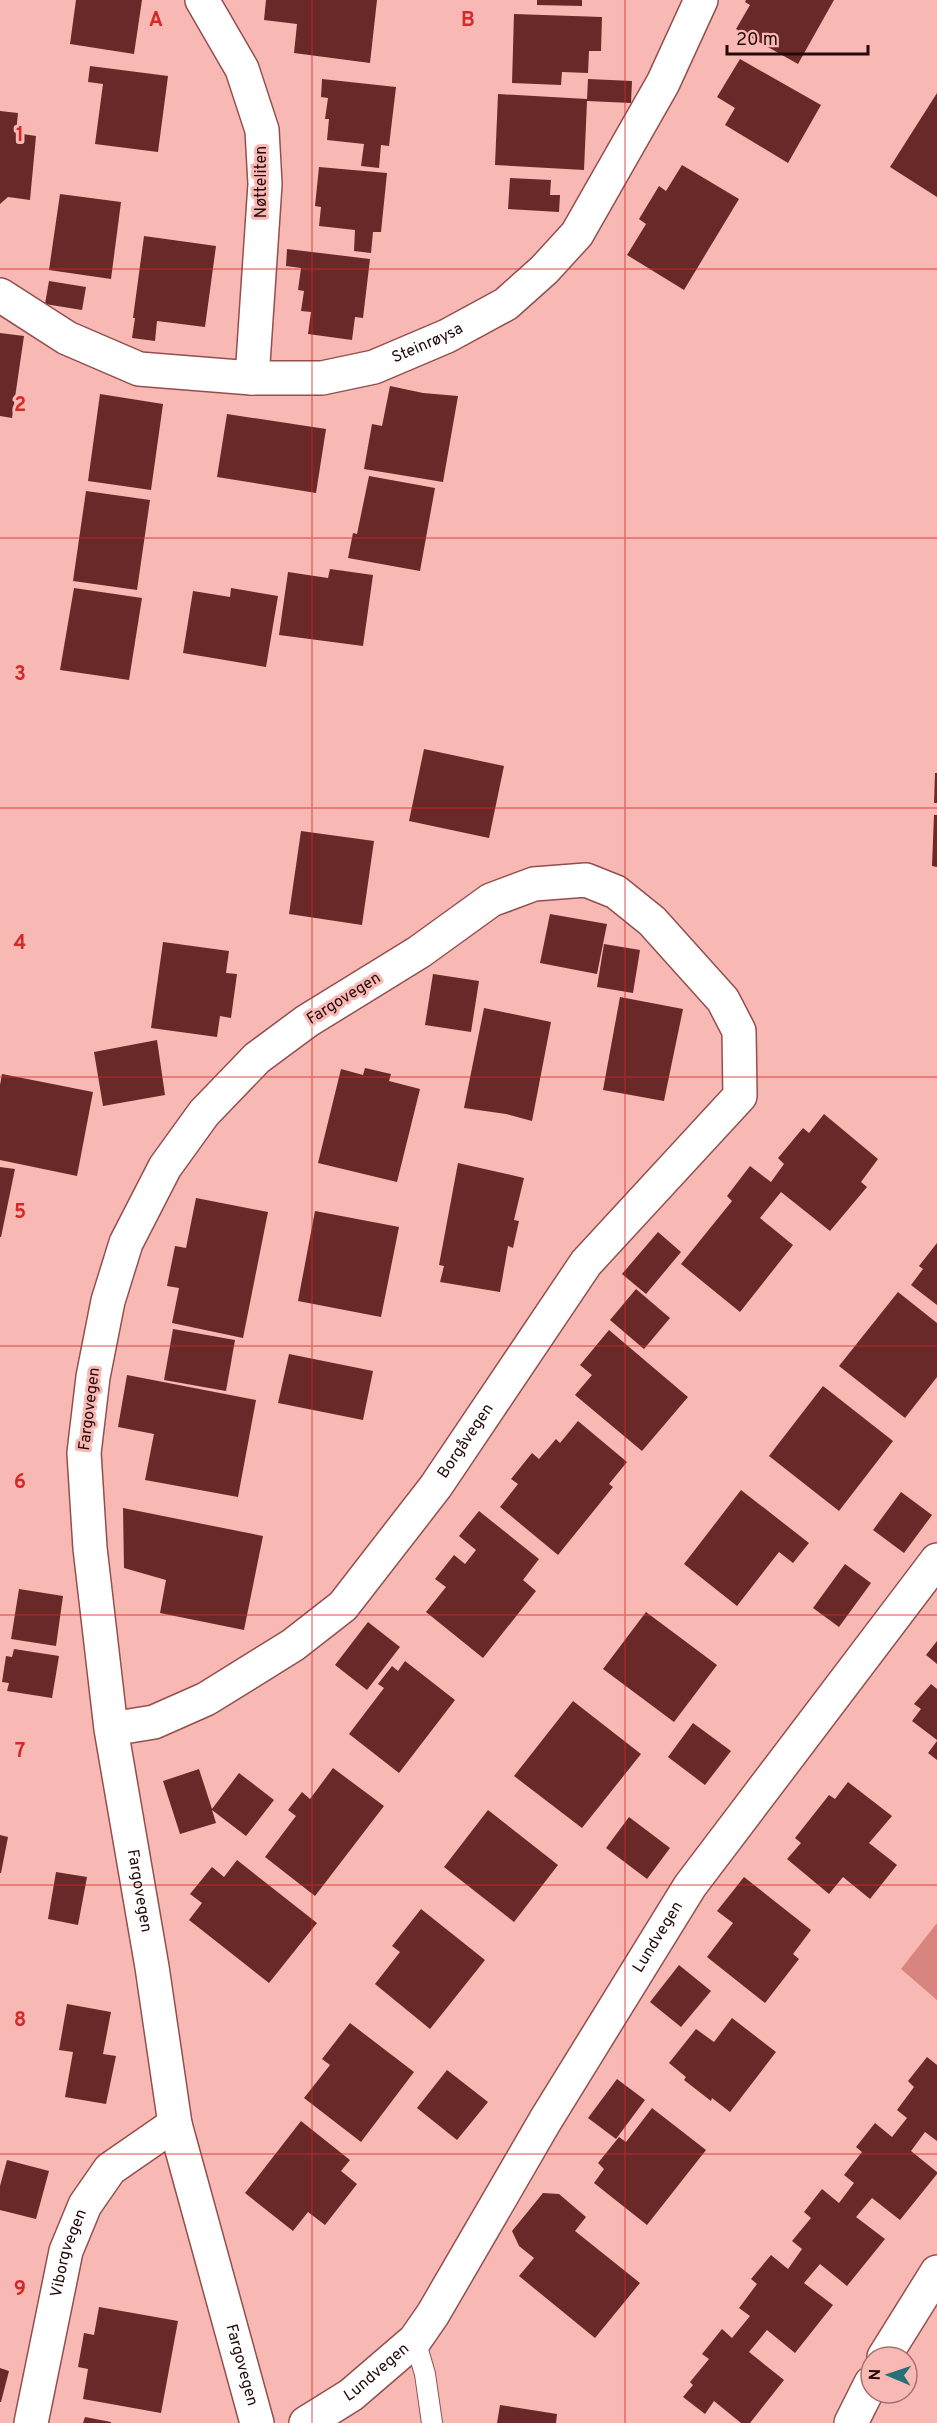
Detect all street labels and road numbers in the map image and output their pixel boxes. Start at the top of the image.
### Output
street label: Nøtteliten [252,146,272,218]
street label: Steinrøysa [389,319,467,368]
street label: Fargovegen [303,968,385,1030]
street label: Fargovegen [75,1366,105,1452]
street label: Borgåvegen [434,1400,498,1483]
street label: Fargovegen [122,1848,156,1934]
street label: Lundvegen [629,1898,688,1977]
street label: Viborgvegen [47,2206,92,2299]
street label: Fargovegen [220,2322,262,2408]
street label: Lundvegen [341,2339,414,2407]

